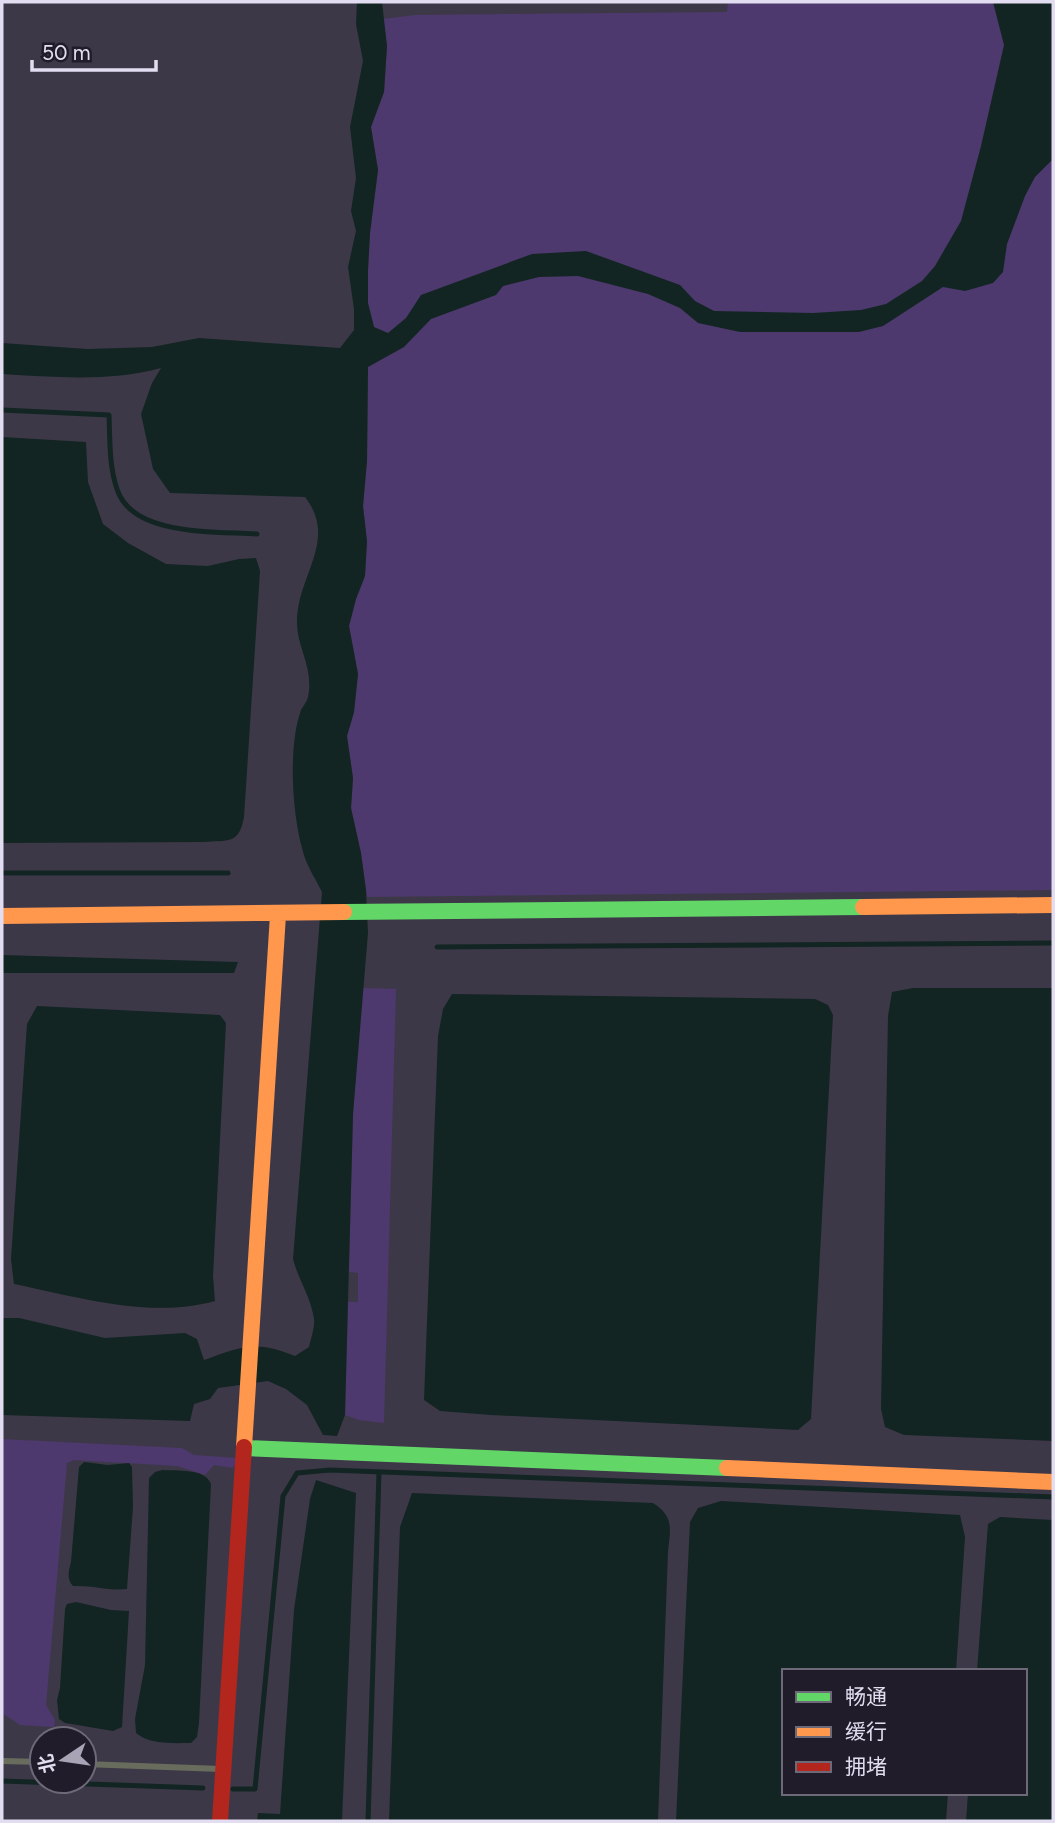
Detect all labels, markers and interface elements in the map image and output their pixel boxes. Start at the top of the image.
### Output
scale bar [32,28,156,72]
text: 50 m [42,40,91,65]
legend [782,1669,1027,1795]
text: 畅通 [845,1684,887,1709]
text: 缓行 [845,1719,887,1744]
north arrow [28,1725,98,1795]
text: 北 [34,1752,60,1776]
text: 拥堵 [845,1754,887,1779]

